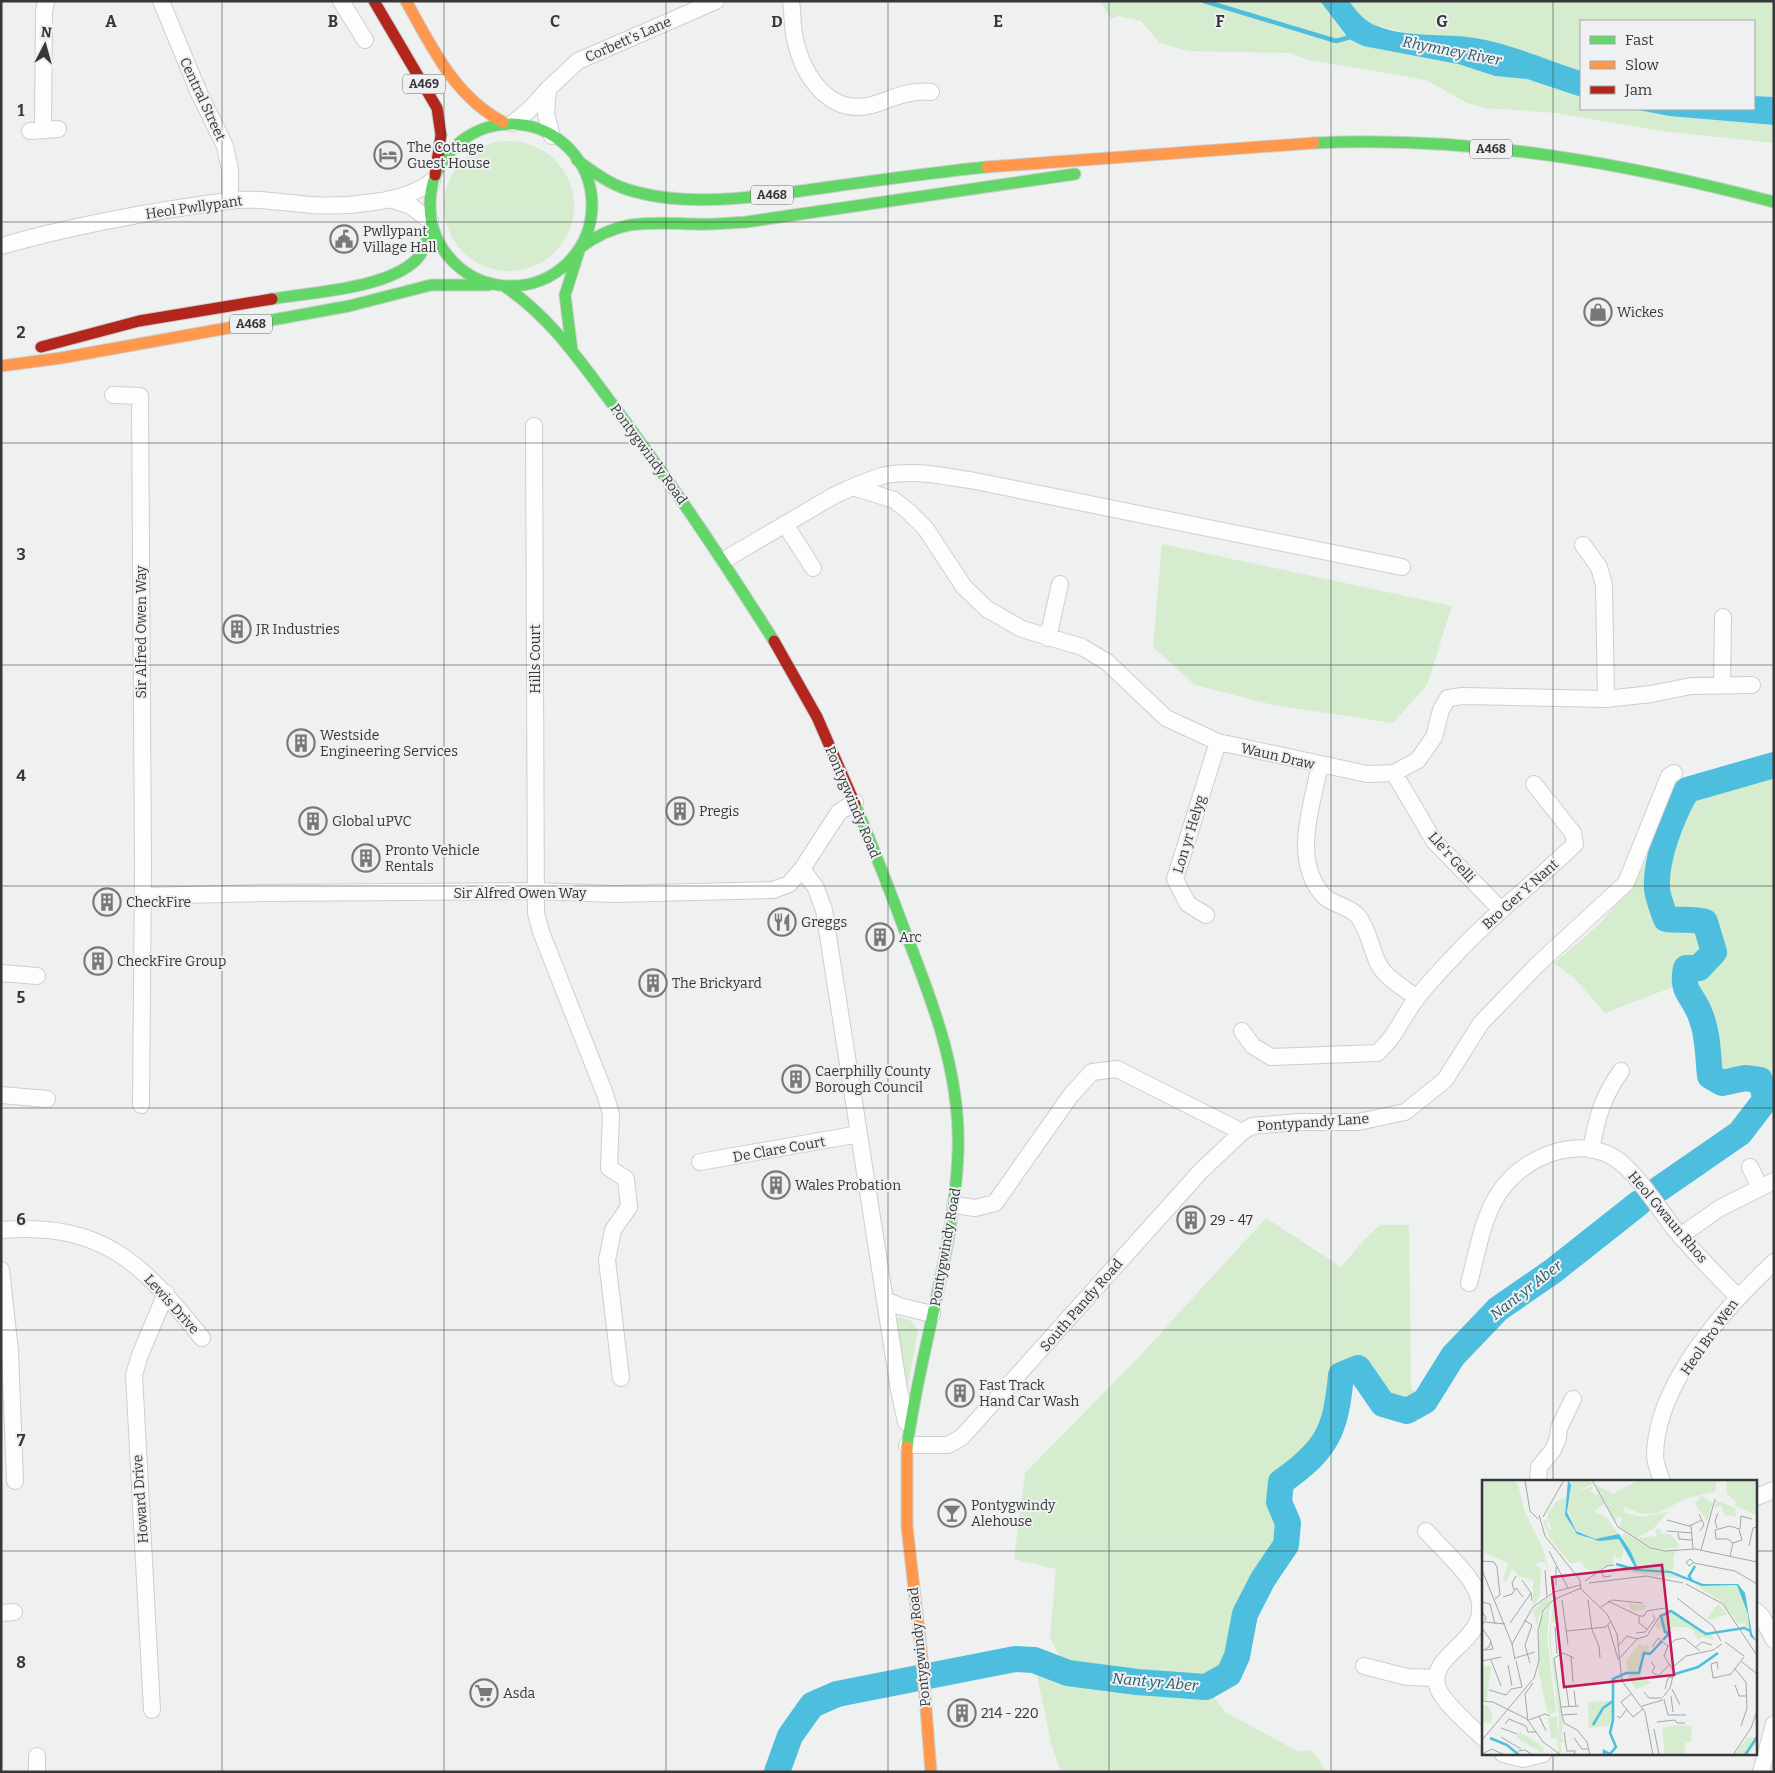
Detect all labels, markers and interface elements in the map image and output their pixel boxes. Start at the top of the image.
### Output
text: A [105,12,117,31]
text: B [328,12,338,31]
text: C [550,12,560,31]
text: D [771,12,783,31]
text: E [993,12,1003,31]
text: F [1216,12,1225,31]
text: G [1436,12,1448,31]
street label: Corbett's Lane [583,13,674,66]
north arrow [20,20,70,70]
legend [1580,20,1755,110]
text: N [40,24,53,42]
text: Fast [1625,31,1654,49]
water label: Rhymney River [1401,33,1504,70]
street label: Central Street [176,55,229,144]
text: Slow [1625,56,1660,74]
road number: A469 [403,74,445,94]
text: Jam [1624,81,1653,99]
text: 1 [18,101,25,120]
place label: The Cottage Guest House [407,139,490,172]
hotel icon: The Cottage Guest House [373,140,403,170]
road number: A468 [1470,140,1512,158]
road number: A468 [751,186,793,204]
street label: Heol Pwllypant [144,192,244,223]
place label: Pwllypant Village Hall [363,223,437,256]
public building icon: Pwllypant Village Hall [329,224,359,254]
shop icon: Wickes [1583,297,1613,327]
place label: Wickes [1617,304,1664,321]
road number: A468 [230,314,272,334]
text: 2 [16,323,26,342]
street label: Pontygwindy Road [606,401,691,508]
text: 3 [16,545,26,564]
street label: Sir Alfred Owen Way [133,565,150,698]
building icon: JR Industries [222,614,252,644]
place label: JR Industries [255,621,340,638]
street label: Hills Court [527,624,544,694]
place label: Westside Engineering Services [320,727,458,760]
building icon: Westside Engineering Services [286,728,316,758]
street label: Waun Draw [1239,740,1317,773]
street label: Pontygwindy Road [821,744,884,861]
text: 4 [16,766,26,785]
street label: Lon yr Helyg [1170,793,1209,875]
building icon: Pregis [665,796,695,826]
place label: Pregis [699,803,739,820]
building icon: Global uPVC [298,806,328,836]
place label: Global uPVC [332,813,412,830]
street label: Lle'r Gelli [1425,829,1479,886]
place label: Pronto Vehicle Rentals [385,842,480,875]
building icon: Pronto Vehicle Rentals [351,843,381,873]
street label: Bro Ger Y Nant [1479,856,1562,933]
street label: Sir Alfred Owen Way [454,885,587,902]
building icon: CheckFire [92,887,122,917]
place label: CheckFire [126,894,191,911]
restaurant icon: Greggs [767,907,797,937]
place label: Greggs [801,914,847,931]
building icon: Arc [865,922,895,952]
place label: Arc [899,929,922,946]
building icon: CheckFire Group [83,946,113,976]
place label: CheckFire Group [117,953,226,970]
building icon: The Brickyard [638,968,668,998]
place label: The Brickyard [672,975,762,992]
text: 5 [17,988,26,1007]
place label: Caerphilly County Borough Council [815,1063,932,1096]
building icon: Caerphilly County Borough Council [781,1064,811,1094]
street label: Pontypandy Lane [1256,1110,1370,1135]
street label: De Clare Court [732,1133,827,1166]
street label: Heol Gwaun Rhos [1624,1168,1711,1267]
building icon: Wales Probation [761,1170,791,1200]
place label: Wales Probation [795,1177,901,1194]
street label: Pontygwindy Road [927,1186,964,1308]
building icon: 29 - 47 [1176,1205,1206,1235]
text: 6 [16,1210,26,1229]
place label: 29 - 47 [1210,1212,1253,1229]
street label: South Pandy Road [1037,1256,1126,1355]
water label: Nant yr Aber [1487,1256,1566,1324]
street label: Lewis Drive [140,1271,203,1338]
street label: Heol Bro Wen [1677,1296,1742,1379]
place label: Fast Track Hand Car Wash [979,1377,1079,1410]
building icon: Fast Track Hand Car Wash [945,1378,975,1408]
text: 7 [17,1431,26,1450]
street label: Howard Drive [129,1454,152,1544]
inset map [1482,1480,1758,1756]
place label: Pontygwindy Alehouse [971,1497,1056,1530]
bar icon: Pontygwindy Alehouse [937,1498,967,1528]
street label: Pontygwindy Road [905,1586,934,1708]
text: 8 [16,1653,26,1672]
water label: Nant yr Aber [1111,1669,1199,1695]
supermarket icon: Asda [469,1678,499,1708]
place label: Asda [503,1685,535,1702]
building icon: 214 - 220 [947,1698,977,1728]
place label: 214 - 220 [981,1705,1039,1722]

